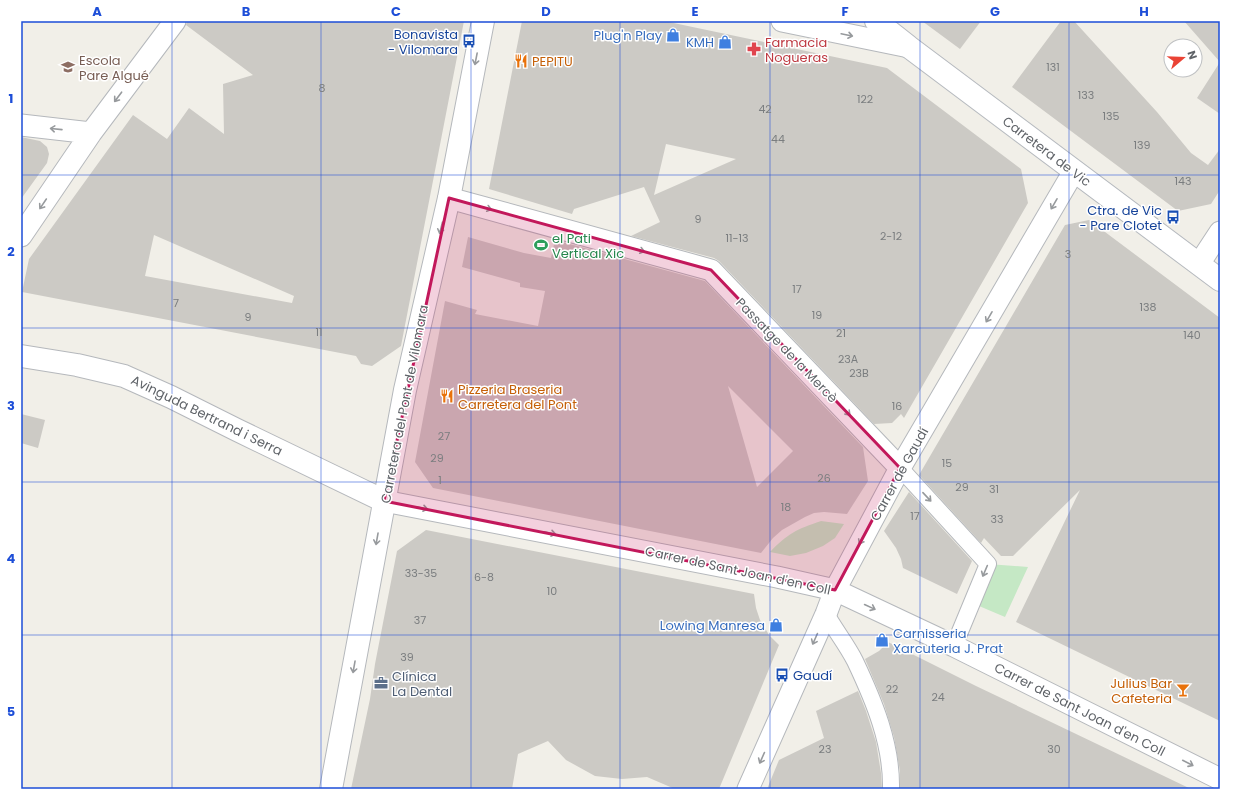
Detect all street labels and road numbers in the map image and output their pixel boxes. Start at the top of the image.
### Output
street label: Carretera de Vic [998,112,1095,191]
street label: Passatge de la Mercè [731,294,842,407]
street label: Carretera del Pont de Vilomara [376,303,433,505]
street label: Avinguda Bertrand i Serra [128,370,286,460]
street label: Carrer de Gaudí [866,424,933,525]
street label: Carrer de Sant Joan d'en Coll [643,542,833,599]
street label: Carrer de Sant Joan d'en Coll [991,658,1168,761]

